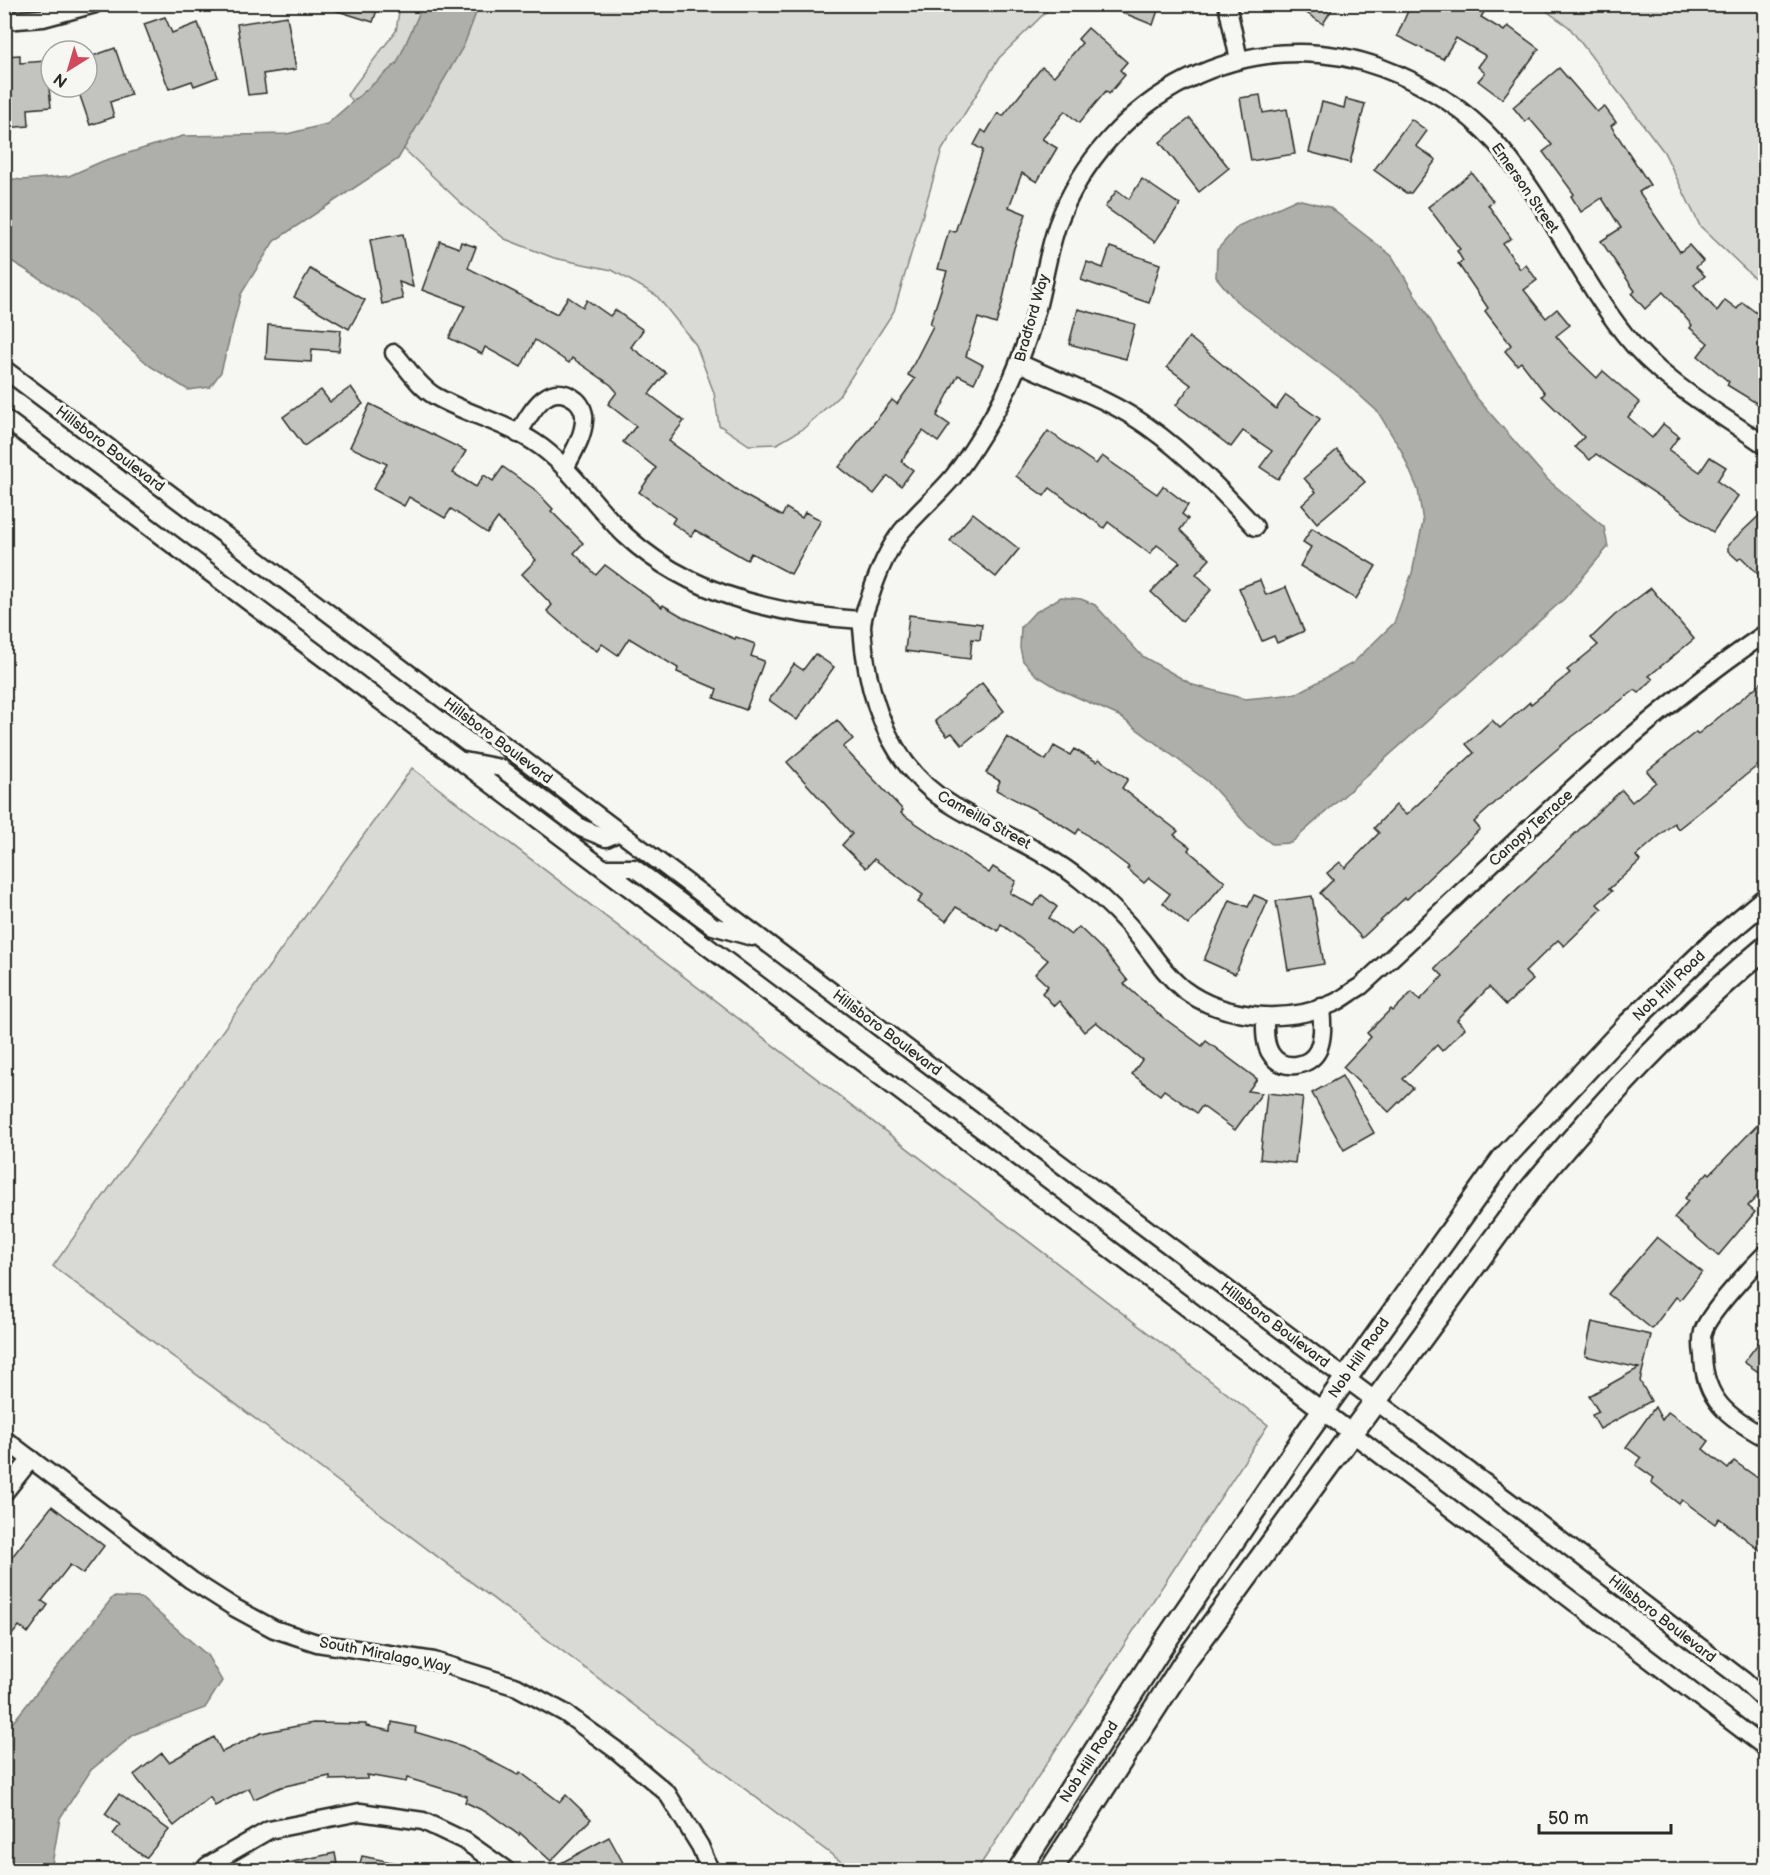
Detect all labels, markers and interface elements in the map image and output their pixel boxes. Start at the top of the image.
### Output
north arrow [39,39,99,99]
text: N [50,69,71,91]
street label: Emerson Street [1487,139,1563,237]
street label: Bradford Way [1010,272,1054,364]
street label: Hillsboro Boulevard [52,402,168,496]
street label: Hillsboro Boulevard [440,694,556,788]
street label: Canopy Terrace [1485,785,1577,871]
street label: Cameilla Street [934,786,1034,854]
street label: Nob Hill Road [1629,947,1709,1025]
street label: Hillsboro Boulevard [829,986,945,1080]
street label: Hillsboro Boulevard [1217,1278,1333,1372]
street label: Nob Hill Road [1324,1314,1394,1402]
street label: Hillsboro Boulevard [1604,1571,1720,1667]
street label: South Miralago Way [318,1633,452,1677]
street label: Nob Hill Road [1055,1718,1123,1806]
scale bar [1539,1797,1671,1835]
text: 50 m [1548,1808,1589,1829]

